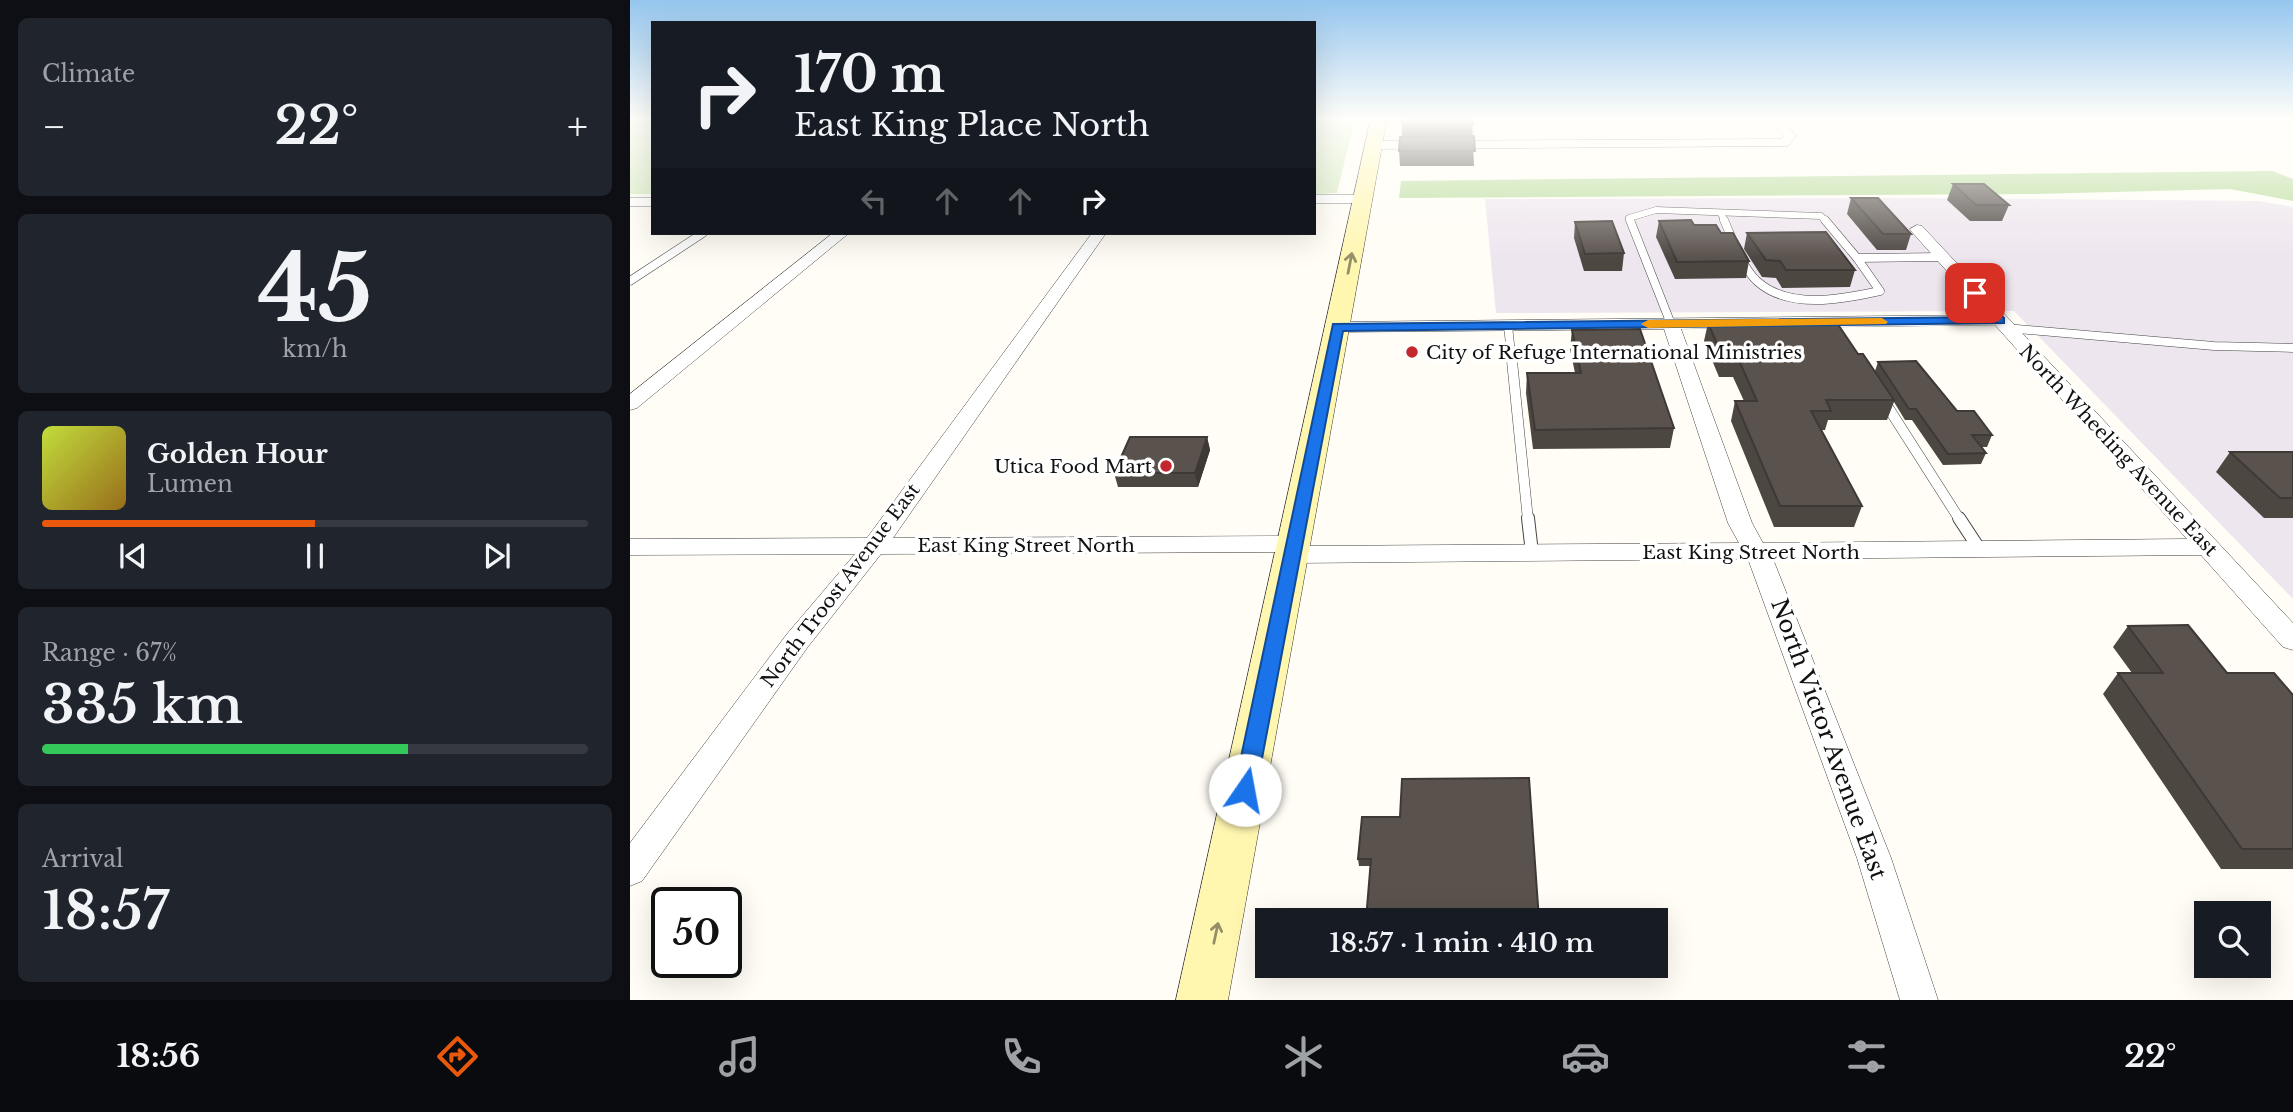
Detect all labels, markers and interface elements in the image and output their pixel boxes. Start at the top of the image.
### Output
text: 170 m [794,44,945,105]
icon: right [679,49,770,140]
text: Climate [42,60,135,88]
text: 22° [275,94,359,158]
text: − [42,103,66,150]
text: + [567,103,588,150]
text: East King Place North [794,105,1150,145]
icon: left [855,182,893,220]
icon: ahead [928,182,966,220]
icon: ahead [1001,182,1039,220]
icon: right [1074,182,1112,220]
text: 45 [258,233,372,346]
one-way arrow [1344,252,1358,275]
pin [1945,263,2005,323]
icon: arrive [1956,274,1994,312]
text: km/h [282,335,348,363]
street label: North Wheeling Avenue East [2015,340,2223,561]
place label: City of Refuge International Ministries [1426,341,1802,364]
marker: City of Refuge International Ministries [1404,344,1420,360]
text: Golden Hour [147,438,328,470]
place label: Utica Food Mart [994,455,1153,478]
marker: Utica Food Mart [1158,458,1174,474]
text: Lumen [147,470,233,498]
street label: North Troost Avenue East [756,478,925,692]
street label: East King Street North [917,534,1135,557]
icon: previous [114,537,152,575]
icon: pause [296,537,334,575]
icon: next [478,537,516,575]
street label: East King Street North [1642,541,1860,564]
street label: North Victor Avenue East [1765,595,1893,884]
text: Range · 67% [42,639,177,667]
text: 335 km [42,673,243,737]
position arrow [1208,753,1282,827]
text: Arrival [42,845,123,873]
text: 18:57 [42,879,169,943]
speed limit sign: 50 [651,887,742,978]
map controls [2194,901,2271,978]
button: search [2194,901,2271,978]
one-way arrow [1209,922,1223,945]
text: 18:57 · 1 min · 410 m [1329,927,1594,959]
icon: directions [433,1032,482,1081]
icon: music [715,1032,764,1081]
icon: phone [997,1032,1046,1081]
icon: climate [1279,1032,1328,1081]
icon: car [1561,1032,1610,1081]
icon: filters [1842,1032,1891,1081]
text: 18:56 [116,1036,200,1076]
text: 22° [2124,1036,2177,1076]

